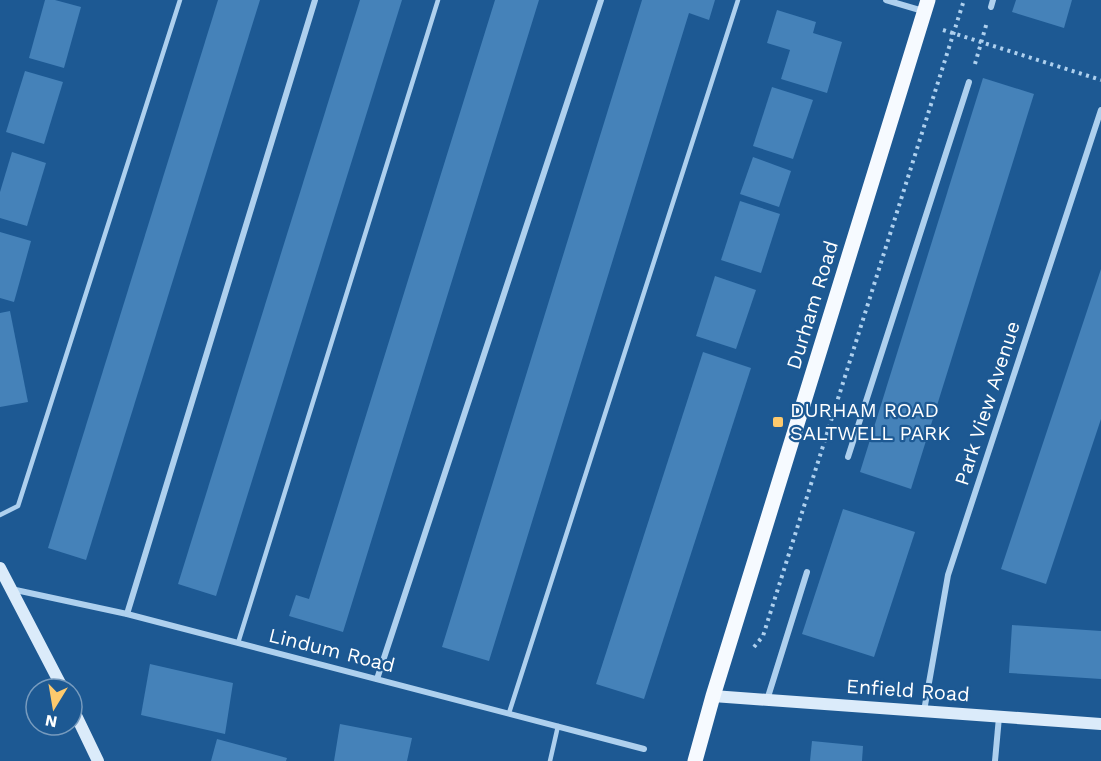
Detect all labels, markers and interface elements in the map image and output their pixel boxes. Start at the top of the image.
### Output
street label: Durham Road [781,238,843,372]
street label: Park View Avenue [949,318,1025,488]
place label: DURHAM ROAD SALTWELL PARK [790,398,950,445]
marker: DURHAM ROAD SALTWELL PARK [771,415,785,429]
street label: Lindum Road [266,623,398,677]
street label: Enfield Road [845,674,971,706]
north arrow [24,677,84,737]
text: N [44,711,59,732]

